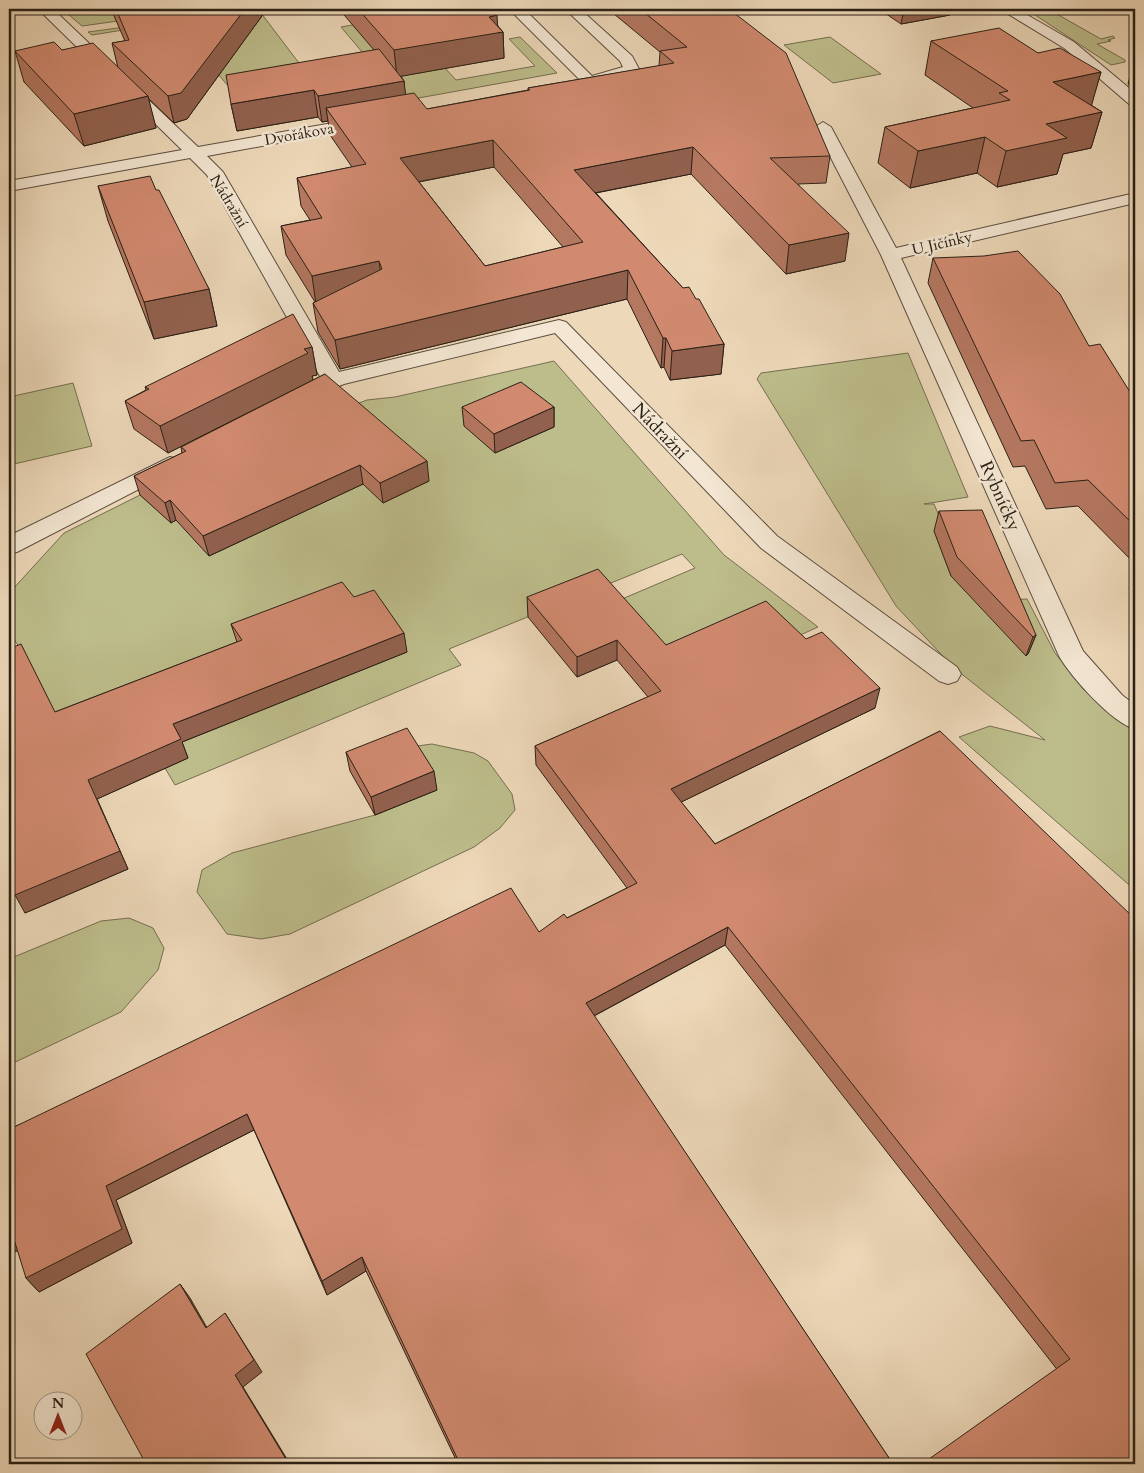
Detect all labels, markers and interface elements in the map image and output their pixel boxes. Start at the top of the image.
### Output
street label: Dvořákova [263,118,336,150]
street label: Nádražní [205,171,253,231]
street label: U Jičínky [910,226,974,260]
street label: Nádražní [627,397,693,465]
street label: Rybníčky [973,457,1027,535]
north arrow [32,1390,82,1440]
text: N [52,1394,64,1413]

